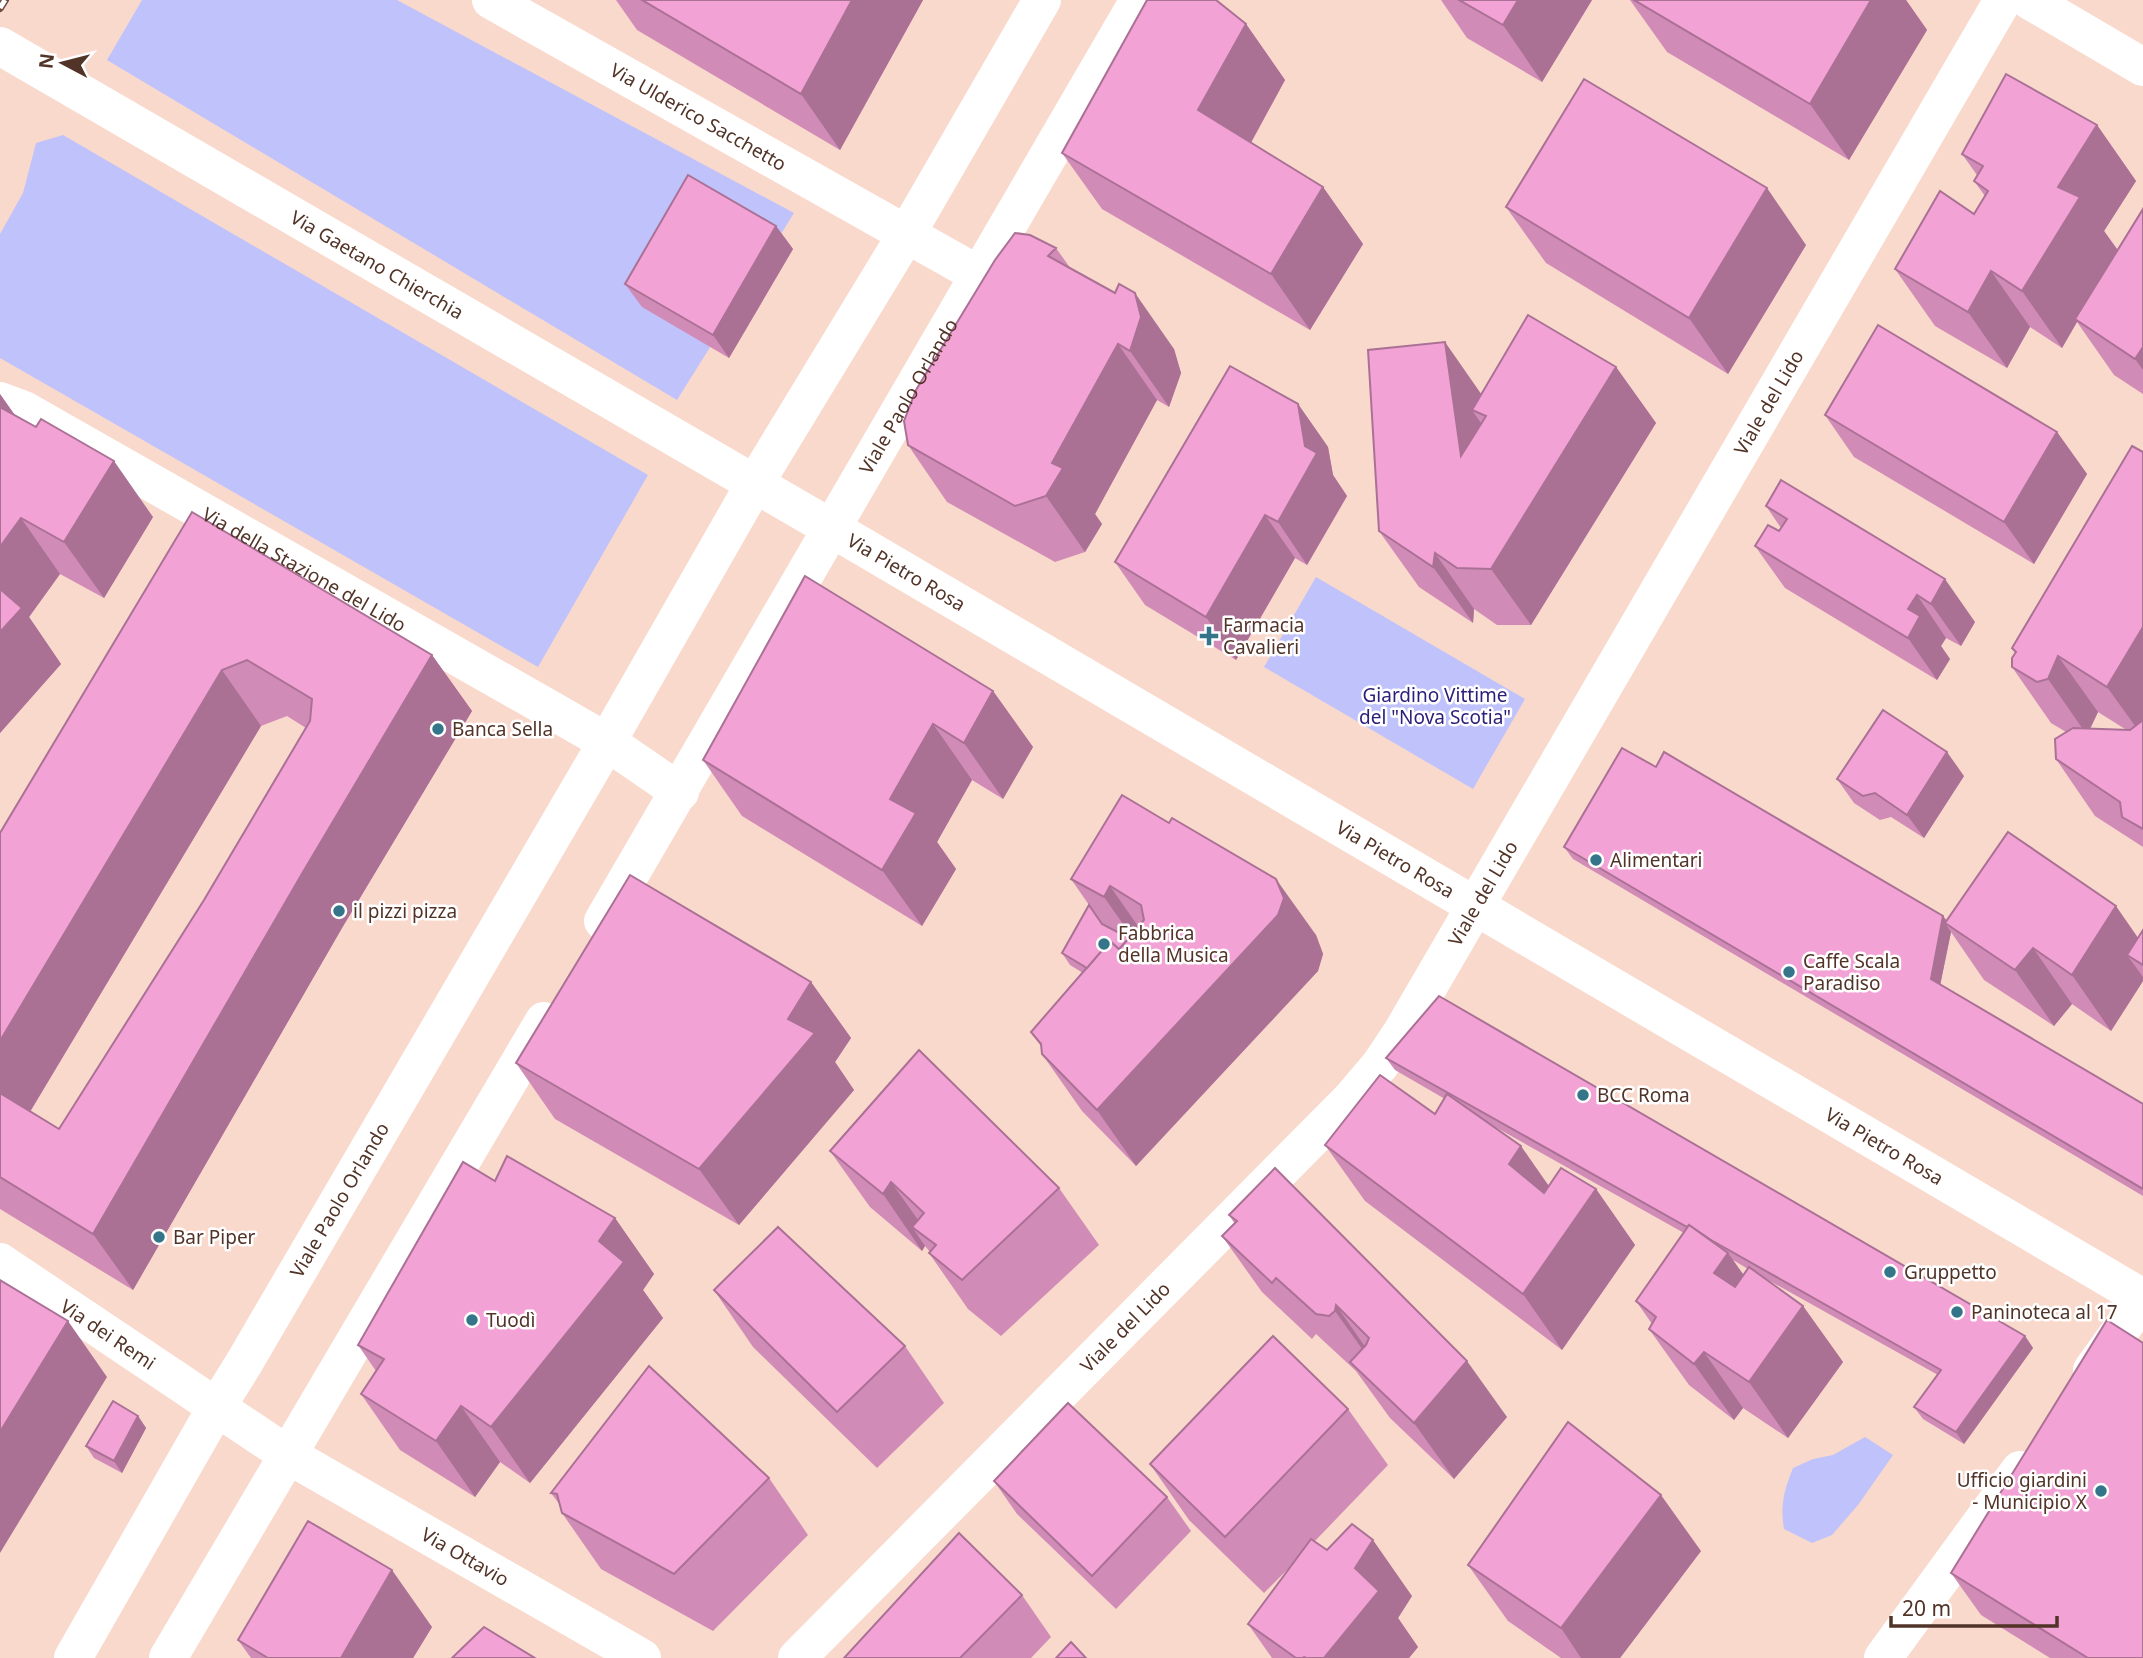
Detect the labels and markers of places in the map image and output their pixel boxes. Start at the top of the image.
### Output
place label: Farmacia Cavalieri [1223,612,1304,660]
marker: Farmacia Cavalieri [1201,628,1217,644]
place label: Banca Sella [452,716,553,742]
marker: Banca Sella [430,721,446,737]
place label: Alimentari [1610,847,1702,873]
marker: Alimentari [1588,852,1604,868]
place label: il pizzi pizza [353,898,457,924]
marker: il pizzi pizza [331,903,347,919]
place label: Fabbrica della Musica [1118,920,1229,968]
marker: Fabbrica della Musica [1096,936,1112,952]
place label: Caffe Scala Paradiso [1803,948,1900,996]
marker: Caffe Scala Paradiso [1781,964,1797,980]
place label: BCC Roma [1597,1082,1690,1108]
marker: BCC Roma [1575,1087,1591,1103]
place label: Bar Piper [173,1224,256,1250]
marker: Bar Piper [151,1229,167,1245]
place label: Gruppetto [1904,1259,1997,1285]
marker: Gruppetto [1882,1264,1898,1280]
place label: Paninoteca al 17 [1971,1299,2118,1325]
marker: Paninoteca al 17 [1949,1304,1965,1320]
place label: Tuodì [486,1307,535,1333]
marker: Tuodì [464,1312,480,1328]
place label: Ufficio giardini - Municipio X [1957,1467,2088,1515]
marker: Ufficio giardini - Municipio X [2093,1483,2109,1499]

